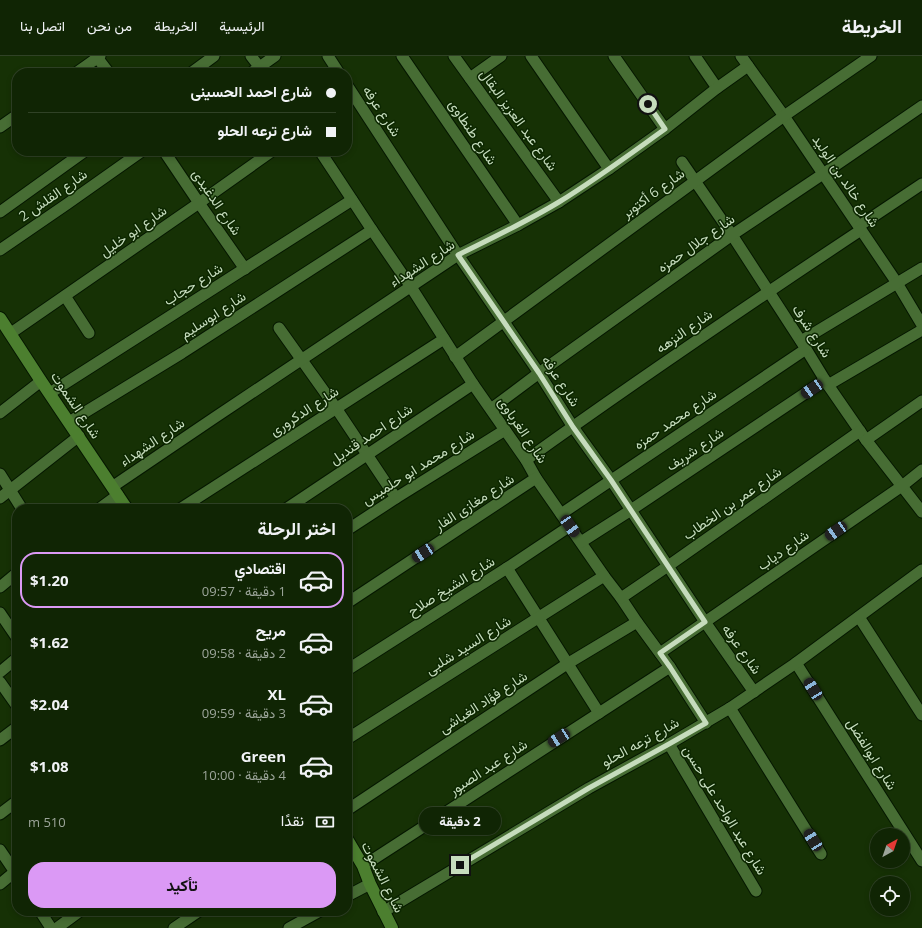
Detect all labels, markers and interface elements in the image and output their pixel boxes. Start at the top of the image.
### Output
text: الخريطة [842,13,902,39]
text: اتصل بنا [20,16,65,35]
text: من نحن [87,16,132,35]
text: الخريطة [154,16,197,35]
text: الرئيسية [219,16,265,35]
street label: شارع عبد العزيز البقال [474,65,563,176]
text: شارع احمد الحسينى [191,81,312,101]
street label: شارع عرفه [357,82,406,141]
street label: شارع طنطاوى [443,95,502,169]
route start [639,95,657,113]
text: شارع ترعه الحلو [217,120,312,140]
street label: شارع خالد بن الوليد [807,131,884,232]
street label: شارع 6 أكتوبر [616,163,689,224]
street label: شارع القلش 2 [15,164,92,227]
street label: شارع الدغيدى [187,165,247,240]
street label: شارع ابو خليل [95,200,171,262]
street label: شارع جلال حمزه [653,209,739,278]
street label: شارع الشهداء [385,234,459,292]
street label: شارع حجاب [159,258,227,311]
street label: شارع ابوسليم [176,286,250,345]
street label: شارع شرف [787,301,837,362]
street label: شارع النزهه [652,304,717,359]
street label: شارع عرفه [536,352,585,411]
street label: شارع الشموت [45,367,106,443]
car [799,377,825,401]
street label: شارع الدكرورى [266,381,343,442]
street label: شارع محمد حمزه [630,384,721,455]
street label: شارع الغرباوى [493,393,553,468]
street label: شارع احمد قنديل [325,399,417,470]
street label: شارع الشهداء [116,413,189,472]
street label: شارع شريف [662,422,728,476]
street label: شارع محمد ابو حلميس [358,424,479,511]
street label: شارع عمر بن الخطاب [679,461,786,545]
street label: شارع مغازى الفار [429,469,519,537]
car [558,513,582,539]
text: اختر الرحلة [258,516,336,540]
car [823,519,849,543]
street label: شارع دياب [753,525,813,576]
car [410,541,436,565]
street label: شارع الشيخ صلاح [404,551,499,622]
text: اقتصادي [234,558,286,578]
icon: car [298,562,334,598]
text: $1.20 [30,570,69,590]
text: 1 دقيقة · 09:57 [202,582,286,600]
street label: شارع السيد شلبى [421,611,515,680]
text: مريح [256,620,286,640]
street label: شارع عرفه [717,620,767,679]
icon: car [298,624,334,660]
text: $1.62 [30,632,69,652]
text: 2 دقيقة · 09:58 [202,644,286,662]
street label: شارع فؤاد الغباشى [435,666,532,739]
car [802,676,824,702]
text: XL [268,684,286,704]
icon: car [298,686,334,722]
text: $2.04 [30,694,69,714]
text: 3 دقيقة · 09:59 [202,704,286,722]
street label: شارع ترعه الحلو [597,712,683,772]
street label: شارع ابوالفضل [841,714,902,794]
car [546,726,572,750]
street label: شارع عبد الصبور [444,734,532,801]
street label: شارع عبد الواحد على حسن [677,741,772,879]
text: Green [241,746,286,766]
icon: car [298,748,334,784]
text: $1.08 [30,756,69,776]
text: 4 دقيقة · 10:00 [202,766,286,784]
callout: 2 دقيقة [419,807,501,835]
text: نقدًا [281,810,304,830]
icon: cash [314,811,336,833]
text: 2 دقيقة [439,812,481,830]
text: 510 m [28,813,66,831]
car [802,827,824,853]
north arrow [870,828,910,868]
map controls [870,828,910,916]
street label: شارع الشموت [356,838,409,916]
route end [451,856,469,874]
button: تأكيد [28,862,336,908]
button: locate [870,876,910,916]

